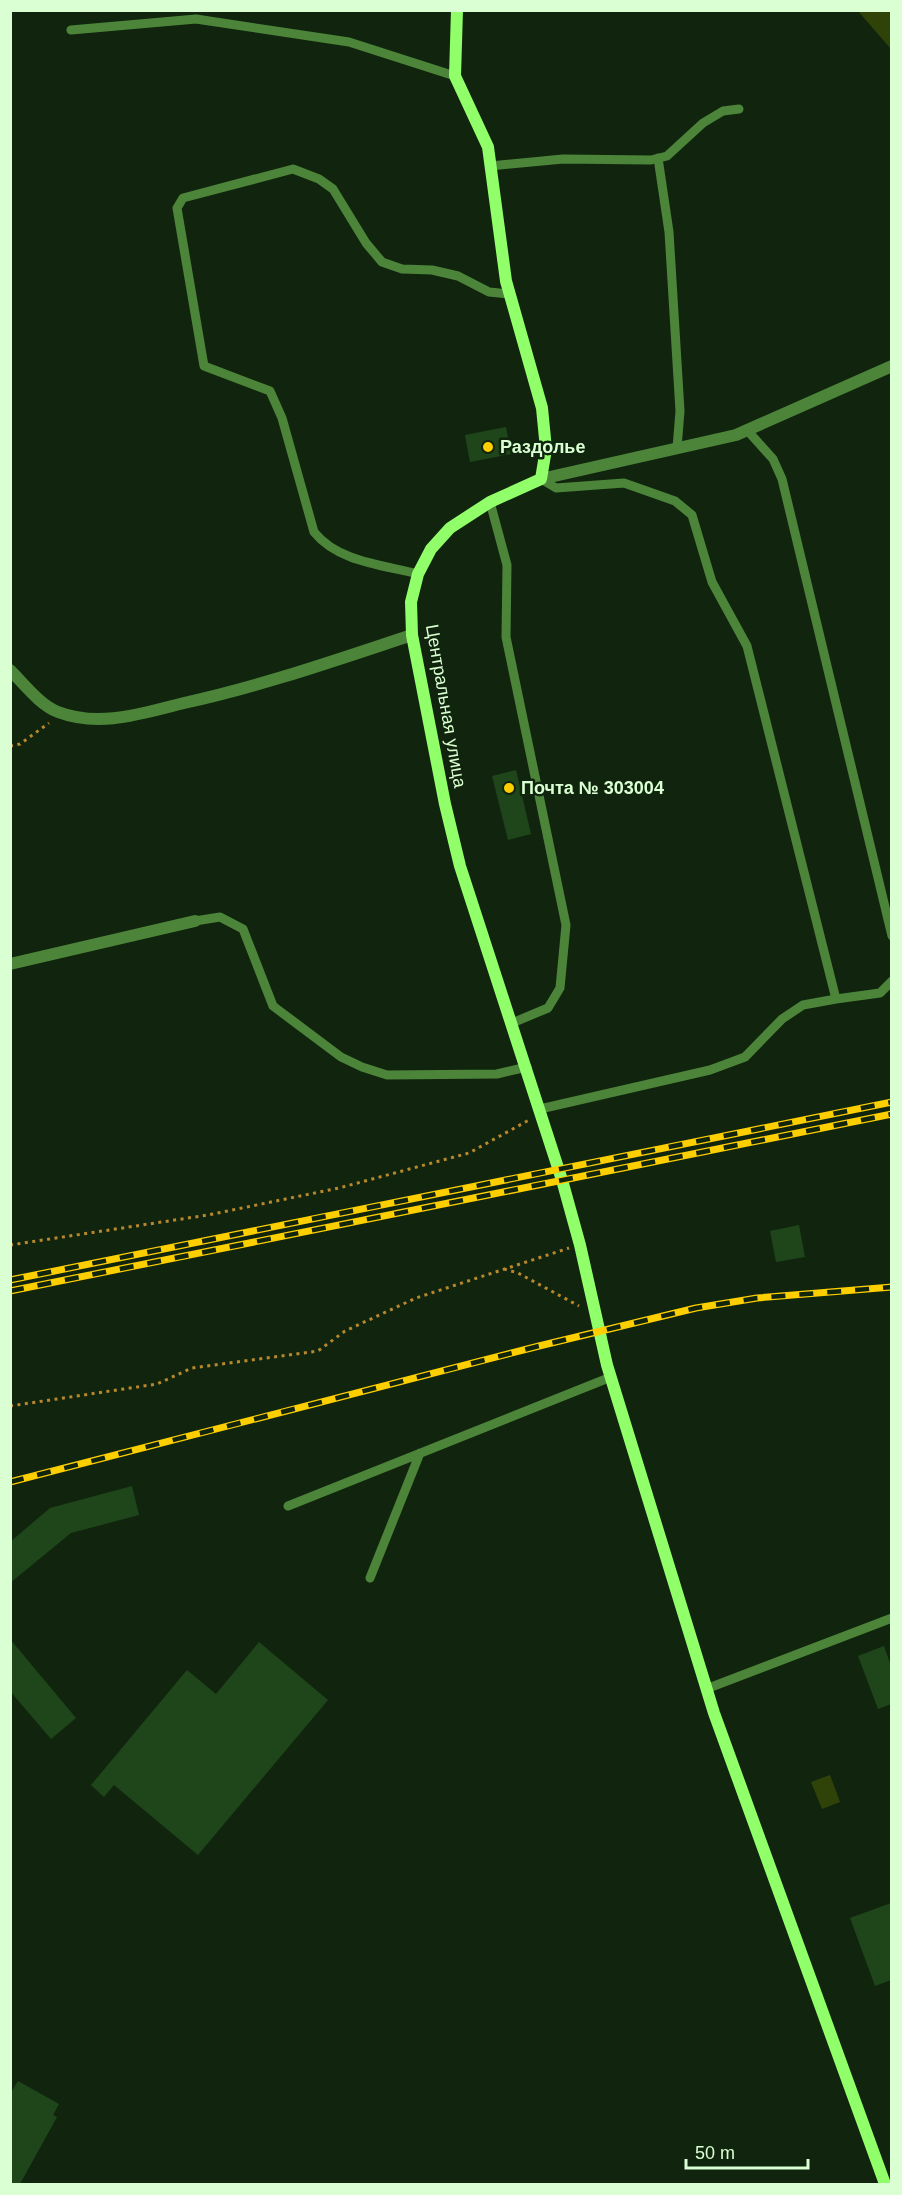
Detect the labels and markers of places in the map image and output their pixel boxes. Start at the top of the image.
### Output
place label: Раздолье [500,437,585,457]
marker: Раздолье [481,440,495,454]
place label: Почта № 303004 [521,778,664,798]
marker: Почта № 303004 [502,781,516,795]

